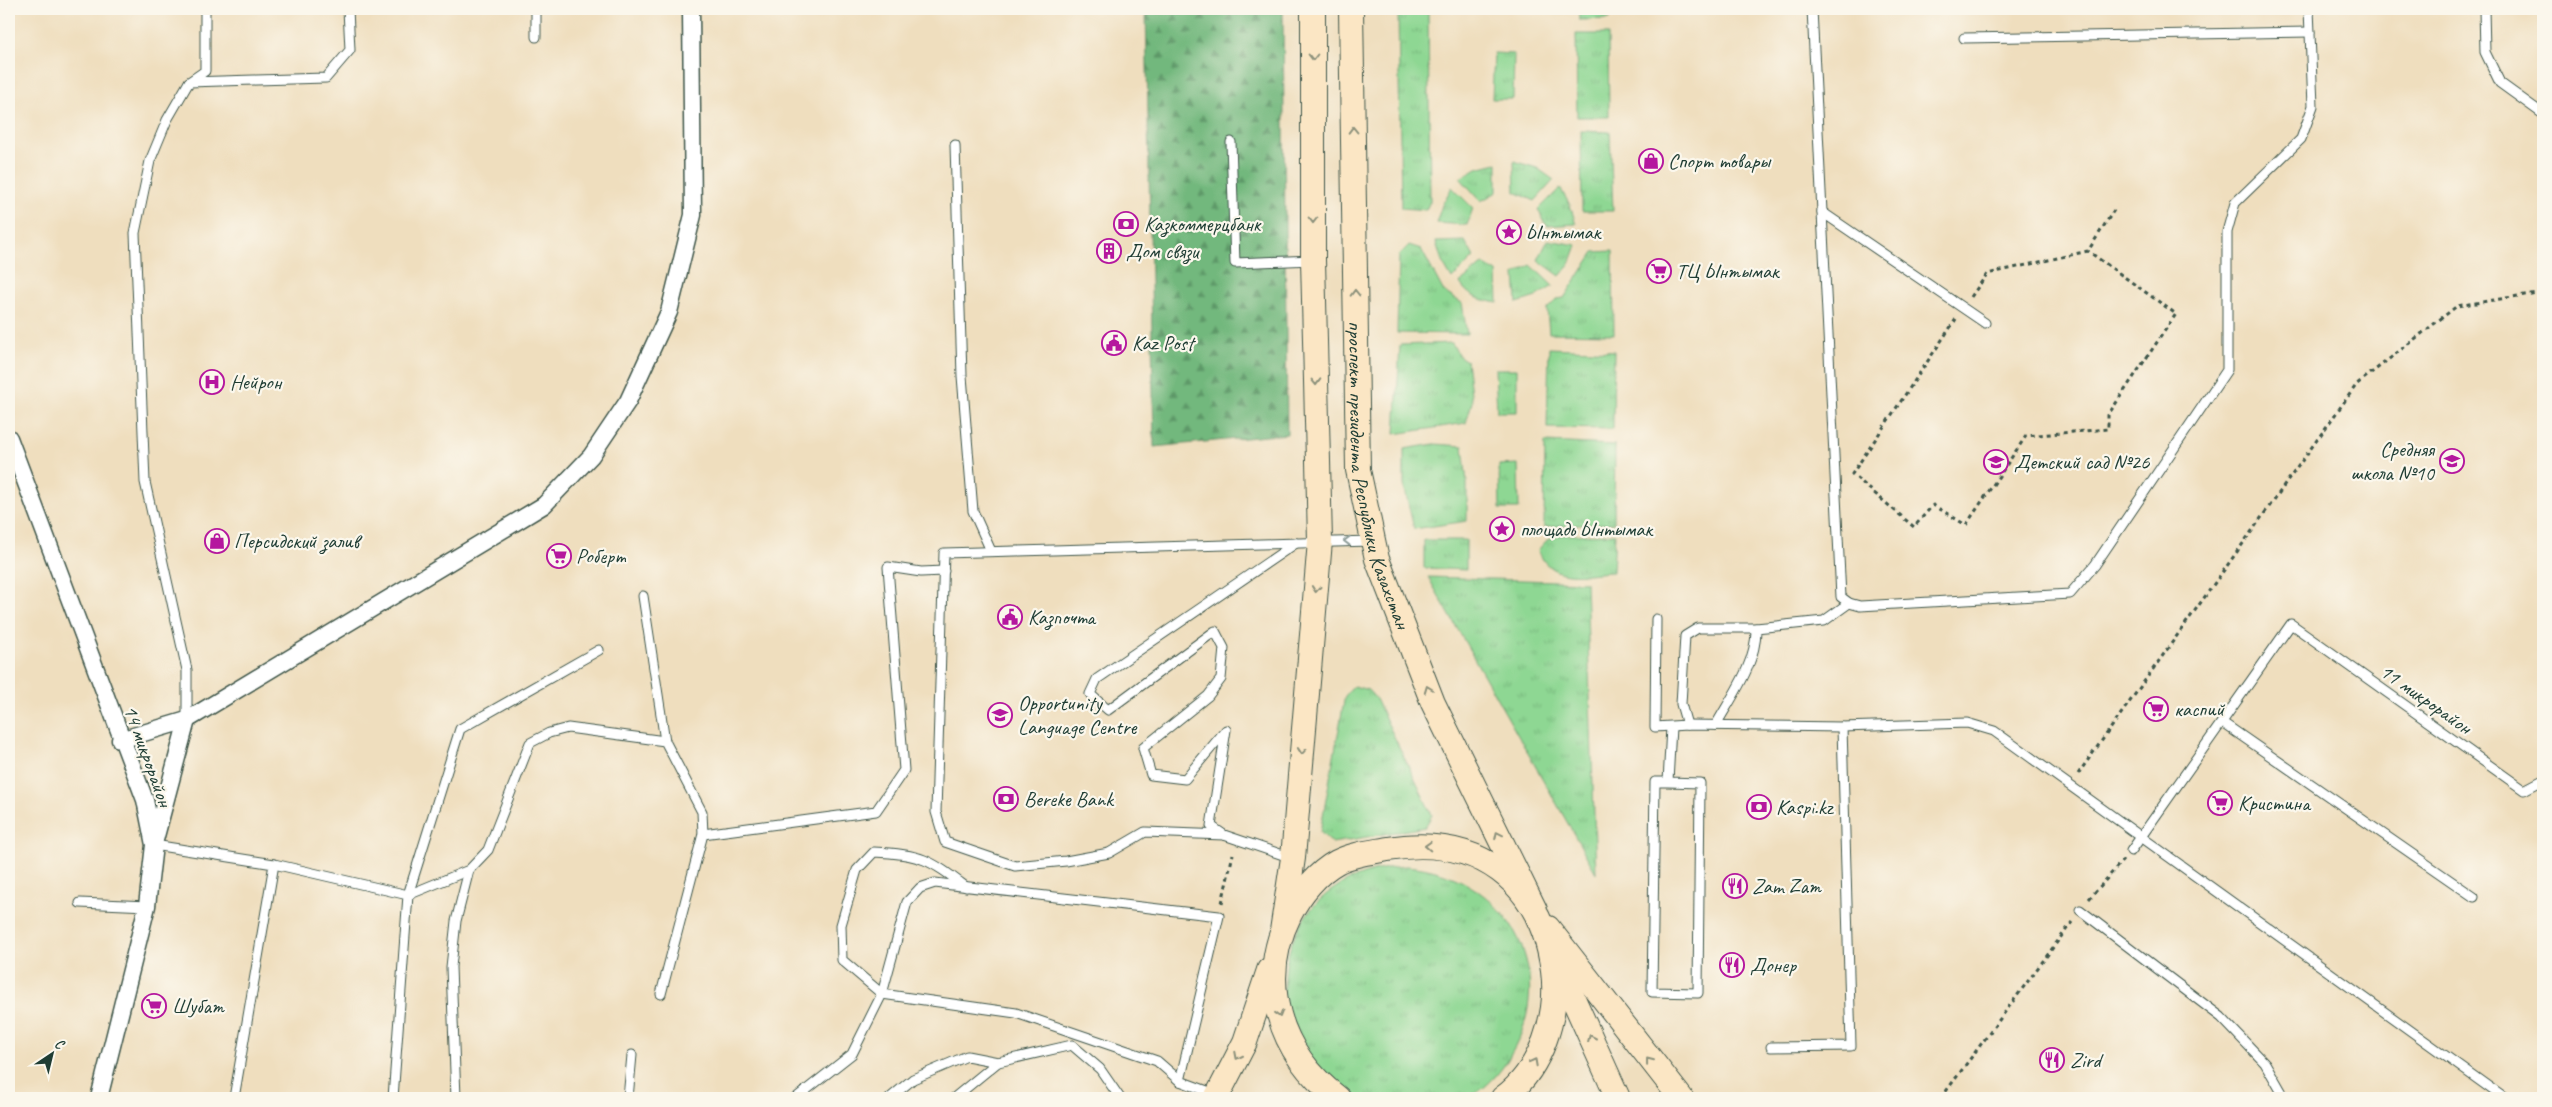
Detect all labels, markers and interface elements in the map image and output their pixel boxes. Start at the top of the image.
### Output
one-way arrow [1308,54,1318,62]
one-way arrow [1348,126,1358,134]
shop icon: Спорт товары [1638,148,1664,174]
place label: Спорт товары [1668,148,1772,174]
bank icon: Казкоммерцбанк [1113,211,1139,237]
place label: Казкоммерцбанк [1144,211,1262,238]
one-way arrow [1308,216,1318,224]
place icon: Ынтымак [1496,219,1522,245]
place label: Ынтымак [1526,219,1603,245]
building icon: Дом связи [1096,238,1122,264]
place label: Дом связи [1126,238,1201,265]
supermarket icon: ТЦ Ынтымак [1646,258,1672,284]
place label: ТЦ Ынтымак [1676,258,1781,284]
one-way arrow [1350,288,1361,296]
street label: проспект президента Республики Казахстан [1343,321,1416,634]
public building icon: Kaz Post [1101,330,1127,356]
place label: Kaz Post [1132,330,1197,356]
hospital icon: Нейрон [199,369,225,395]
place label: Нейрон [230,369,283,395]
one-way arrow [1311,379,1322,387]
place label: Средняя школа №10 [2351,436,2436,486]
school or university icon: Средняя школа №10 [2439,448,2465,474]
school or university icon: Детский сад №26 [1983,449,2009,475]
place label: Детский сад №26 [2014,449,2150,475]
place icon: площадь Ынтымак [1489,516,1515,542]
place label: площадь Ынтымак [1520,516,1655,542]
shop icon: Персидский залив [204,528,230,554]
place label: Персидский залив [234,528,364,555]
one-way arrow [1343,536,1350,546]
supermarket icon: Роберт [546,543,572,569]
place label: Роберт [576,543,627,569]
one-way arrow [1311,586,1322,594]
public building icon: Казпочта [997,604,1023,630]
place label: Казпочта [1028,604,1097,631]
street label: 11 микрорайон [2375,658,2478,741]
one-way arrow [1423,685,1433,693]
place label: Opportunity Language Centre [1018,690,1137,740]
supermarket icon: каспий [2143,696,2169,722]
place label: каспий [2174,696,2225,722]
street label: 14 микрорайон [118,702,179,812]
school or university icon: Opportunity Language Centre [987,702,1013,728]
one-way arrow [1297,748,1308,756]
bank icon: Bereke Bank [993,786,1019,812]
place label: Bereke Bank [1024,786,1115,812]
supermarket icon: Кристина [2207,790,2233,816]
place label: Кристина [2238,790,2312,816]
bank icon: Kaspi.kz [1746,794,1772,820]
place label: Kaspi.kz [1776,794,1835,820]
one-way arrow [1494,831,1504,840]
one-way arrow [1424,841,1432,851]
restaurant icon: Zam Zam [1722,873,1748,899]
place label: Zam Zam [1752,873,1822,899]
restaurant icon: Донер [1719,952,1745,978]
place label: Донер [1750,952,1797,978]
supermarket icon: Шубат [141,993,167,1019]
place label: Шубат [172,993,225,1019]
one-way arrow [1273,1009,1283,1017]
north arrow [28,1030,78,1080]
one-way arrow [1586,1034,1597,1043]
text: С [51,1035,69,1054]
restaurant icon: Zird [2039,1047,2065,1073]
place label: Zird [2070,1047,2104,1073]
one-way arrow [1234,1051,1244,1060]
one-way arrow [1528,1058,1538,1067]
one-way arrow [1647,1058,1655,1067]

